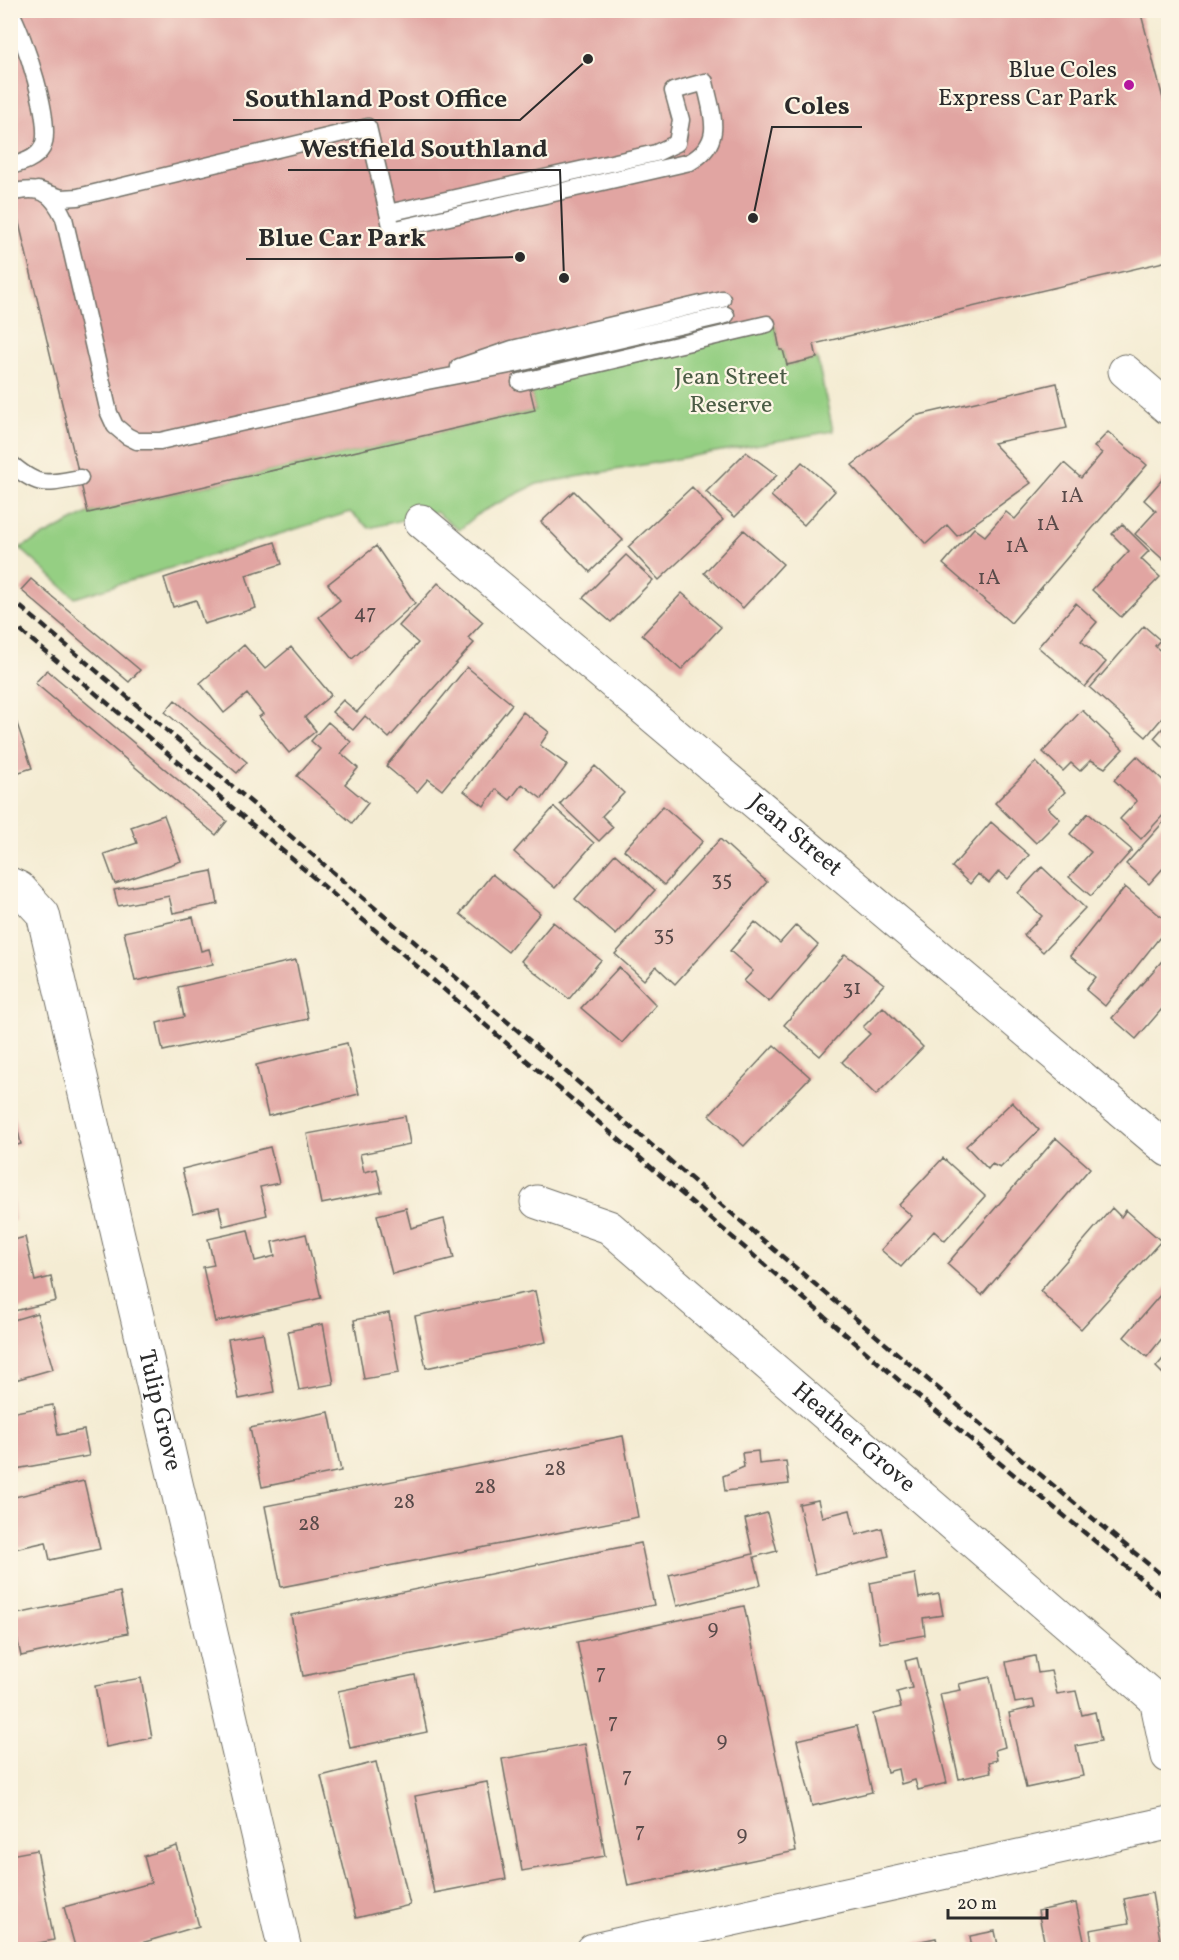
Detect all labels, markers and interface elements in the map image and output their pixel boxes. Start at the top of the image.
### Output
place label: Blue Coles Express Car Park [938,54,1117,116]
callout: Southland Post Office [233,76,520,120]
marker: Blue Coles Express Car Park [1122,78,1136,92]
text: Southland Post Office [245,82,507,118]
callout: Coles [772,83,862,127]
text: Coles [784,89,850,125]
callout: Westfield Southland [288,126,560,170]
text: Westfield Southland [300,132,548,168]
callout: Blue Car Park [246,215,438,259]
text: Blue Car Park [258,221,426,257]
park label: Jean Street Reserve [674,361,788,423]
house number: 1A [1061,482,1084,511]
house number: 1A [1037,510,1060,539]
house number: 1A [1006,532,1029,561]
house number: 1A [978,564,1001,593]
house number: 47 [354,599,376,628]
street label: Jean Street [741,786,849,885]
house number: 35 [712,865,732,894]
house number: 35 [654,920,674,949]
house number: 31 [843,974,861,1003]
street label: Tulip Grove [128,1346,190,1474]
street label: Heather Grove [784,1375,923,1501]
house number: 28 [544,1455,566,1484]
house number: 28 [474,1473,496,1502]
house number: 28 [393,1488,415,1517]
house number: 28 [298,1510,320,1539]
house number: 9 [708,1614,719,1643]
house number: 7 [596,1659,606,1688]
house number: 7 [608,1708,618,1737]
house number: 9 [717,1726,728,1755]
house number: 7 [622,1762,632,1791]
house number: 7 [635,1817,645,1846]
house number: 9 [737,1820,748,1849]
scale bar [948,1882,1047,1920]
text: 20 m [957,1892,997,1917]

